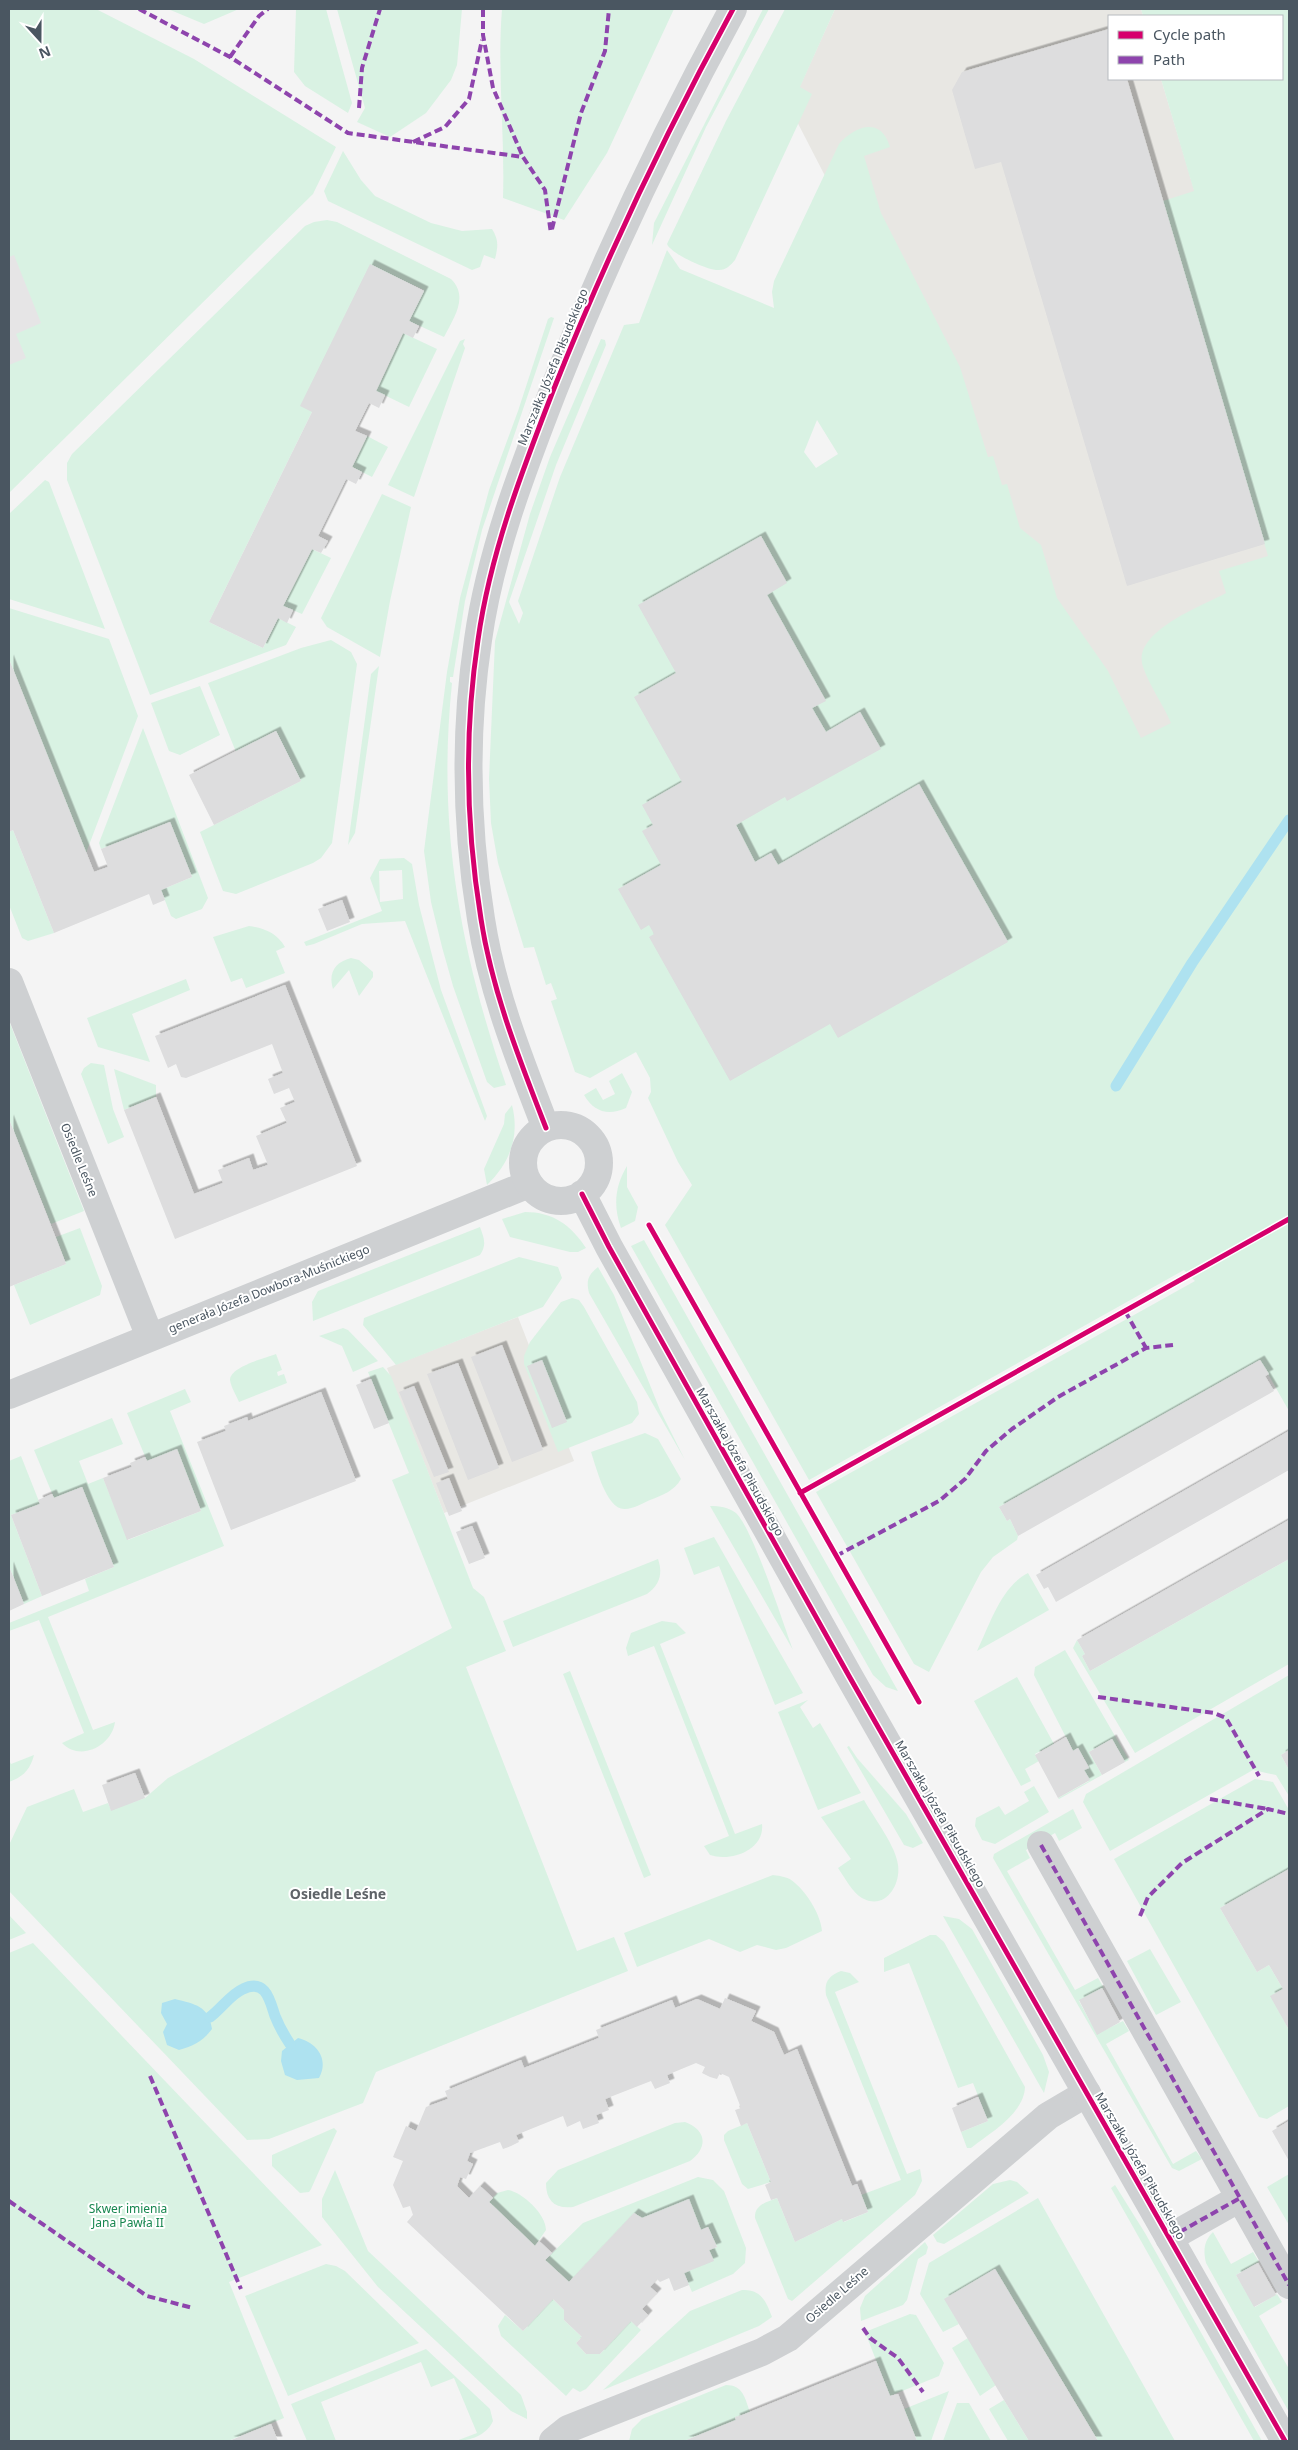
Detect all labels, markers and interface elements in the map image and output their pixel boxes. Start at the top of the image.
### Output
north arrow [15,15,65,65]
legend [1108,15,1283,80]
text: Cycle path [1153,24,1226,44]
text: N [36,42,54,64]
text: Path [1153,49,1185,69]
street label: Marszałka Józefa Piłsudskiego [513,286,592,448]
street label: Osiedle Leśne [57,1120,102,1200]
street label: generała Józefa Dowbora-Muśnickiego [166,1240,372,1337]
street label: Marszałka Józefa Piłsudskiego [692,1384,788,1539]
street label: Marszałka Józefa Piłsudskiego [891,1737,990,1891]
district label: Osiedle Leśne [290,1884,386,1903]
street label: Marszałka Józefa Piłsudskiego [1091,2089,1190,2243]
park label: Skwer imienia Jana Pawła II [89,2200,167,2231]
street label: Osiedle Leśne [802,2262,872,2327]

